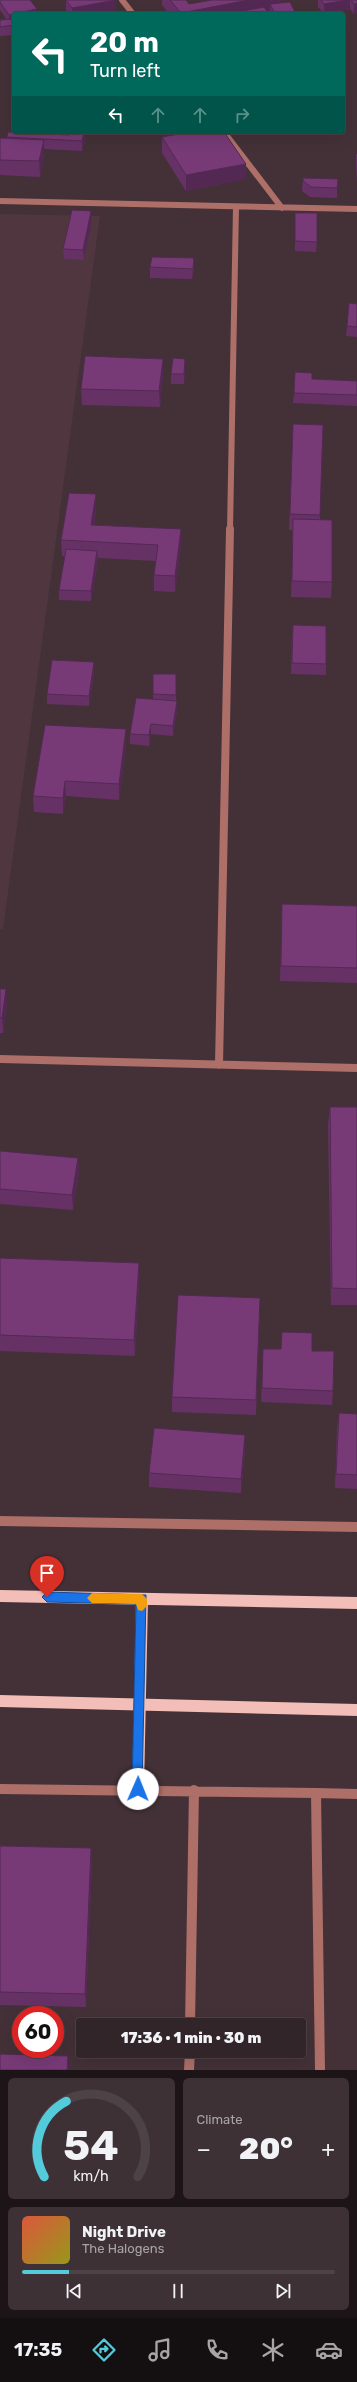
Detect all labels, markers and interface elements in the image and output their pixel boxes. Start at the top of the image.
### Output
text: 20 m [90,26,159,59]
icon: left [24,28,76,80]
text: Turn left [90,60,160,82]
icon: left [105,104,127,126]
icon: ahead [147,104,169,126]
icon: ahead [189,104,211,126]
icon: right [231,104,253,126]
pin [30,1556,64,1597]
icon: arrive [36,1562,58,1584]
position arrow [117,1768,159,1810]
speed limit sign: 60 [12,2006,64,2058]
text: 17:36 · 1 min · 30 m [121,2029,261,2047]
text: Climate [197,2112,243,2127]
text: 54 [64,2120,119,2169]
text: 20° [239,2131,293,2167]
text: − [197,2136,211,2163]
text: + [321,2136,335,2163]
text: km/h [73,2167,109,2184]
text: Night Drive [82,2223,166,2241]
text: The Halogens [82,2241,164,2256]
icon: previous [63,2280,85,2302]
icon: pause [167,2280,189,2302]
icon: next [272,2280,294,2302]
icon: directions [90,2336,118,2364]
icon: music [146,2336,174,2364]
icon: phone [203,2336,231,2364]
icon: climate [259,2336,287,2364]
icon: car [315,2336,343,2364]
text: 17:35 [14,2339,62,2361]

